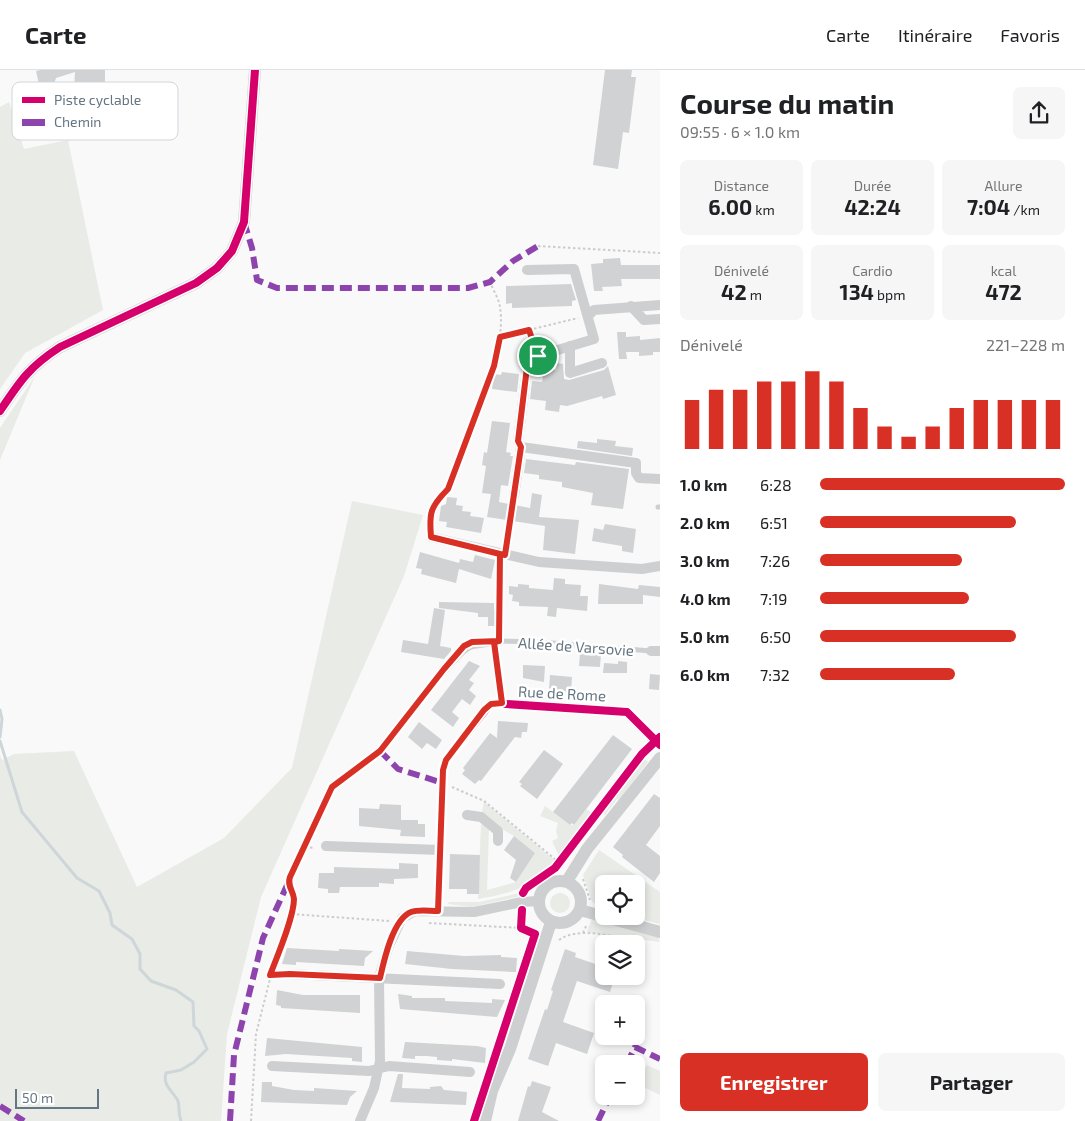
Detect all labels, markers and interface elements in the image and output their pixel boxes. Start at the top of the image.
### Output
text: Carte [25,20,86,49]
text: Carte [826,24,870,46]
text: Itinéraire [898,24,972,46]
text: Favoris [1000,24,1060,46]
legend [12,82,178,140]
text: Course du matin [680,86,894,120]
button: share [1013,87,1065,139]
text: Piste cyclable [54,91,141,108]
text: Chemin [54,113,102,130]
text: 09:55 · 6 × 1.0 km [680,122,800,141]
text: Distance [714,177,769,194]
text: Durée [854,177,891,194]
text: Allure [985,177,1022,194]
text: 6.00 [708,194,752,219]
text: 42:24 [844,194,901,219]
text: 7:04 [967,194,1010,219]
text: km [752,201,775,218]
text: /km [1010,201,1040,218]
text: Dénivelé [714,262,769,279]
text: Cardio [852,262,893,279]
text: kcal [991,262,1016,279]
text: 42 [721,279,747,304]
text: 134 [840,279,874,304]
text: 472 [985,279,1022,304]
text: m [747,286,762,303]
text: bpm [874,286,905,303]
pin [517,335,559,377]
text: Dénivelé [680,335,743,354]
text: 221–228 m [986,335,1065,354]
icon: arrive [524,342,552,370]
text: 1.0 km [680,475,727,494]
text: 6:28 [760,475,792,494]
text: 2.0 km [680,513,730,532]
text: 6:51 [760,513,788,532]
text: 3.0 km [680,551,730,570]
text: 7:26 [760,551,790,570]
text: 4.0 km [680,589,731,608]
text: 7:19 [760,589,788,608]
text: 5.0 km [680,627,729,646]
text: 6:50 [760,627,791,646]
street label: Allée de Varsovie [517,633,635,659]
text: 6.0 km [680,665,730,684]
text: 7:32 [760,665,790,684]
street label: Rue de Rome [518,682,606,704]
map controls [595,875,645,1105]
button: locate [595,875,645,925]
button: layers [595,935,645,985]
button: + [595,995,645,1045]
button: Enregistrer [680,1053,868,1111]
button: Partager [878,1053,1065,1111]
button: − [595,1055,645,1105]
scale bar [15,1086,99,1109]
text: 50 m [22,1089,53,1106]

